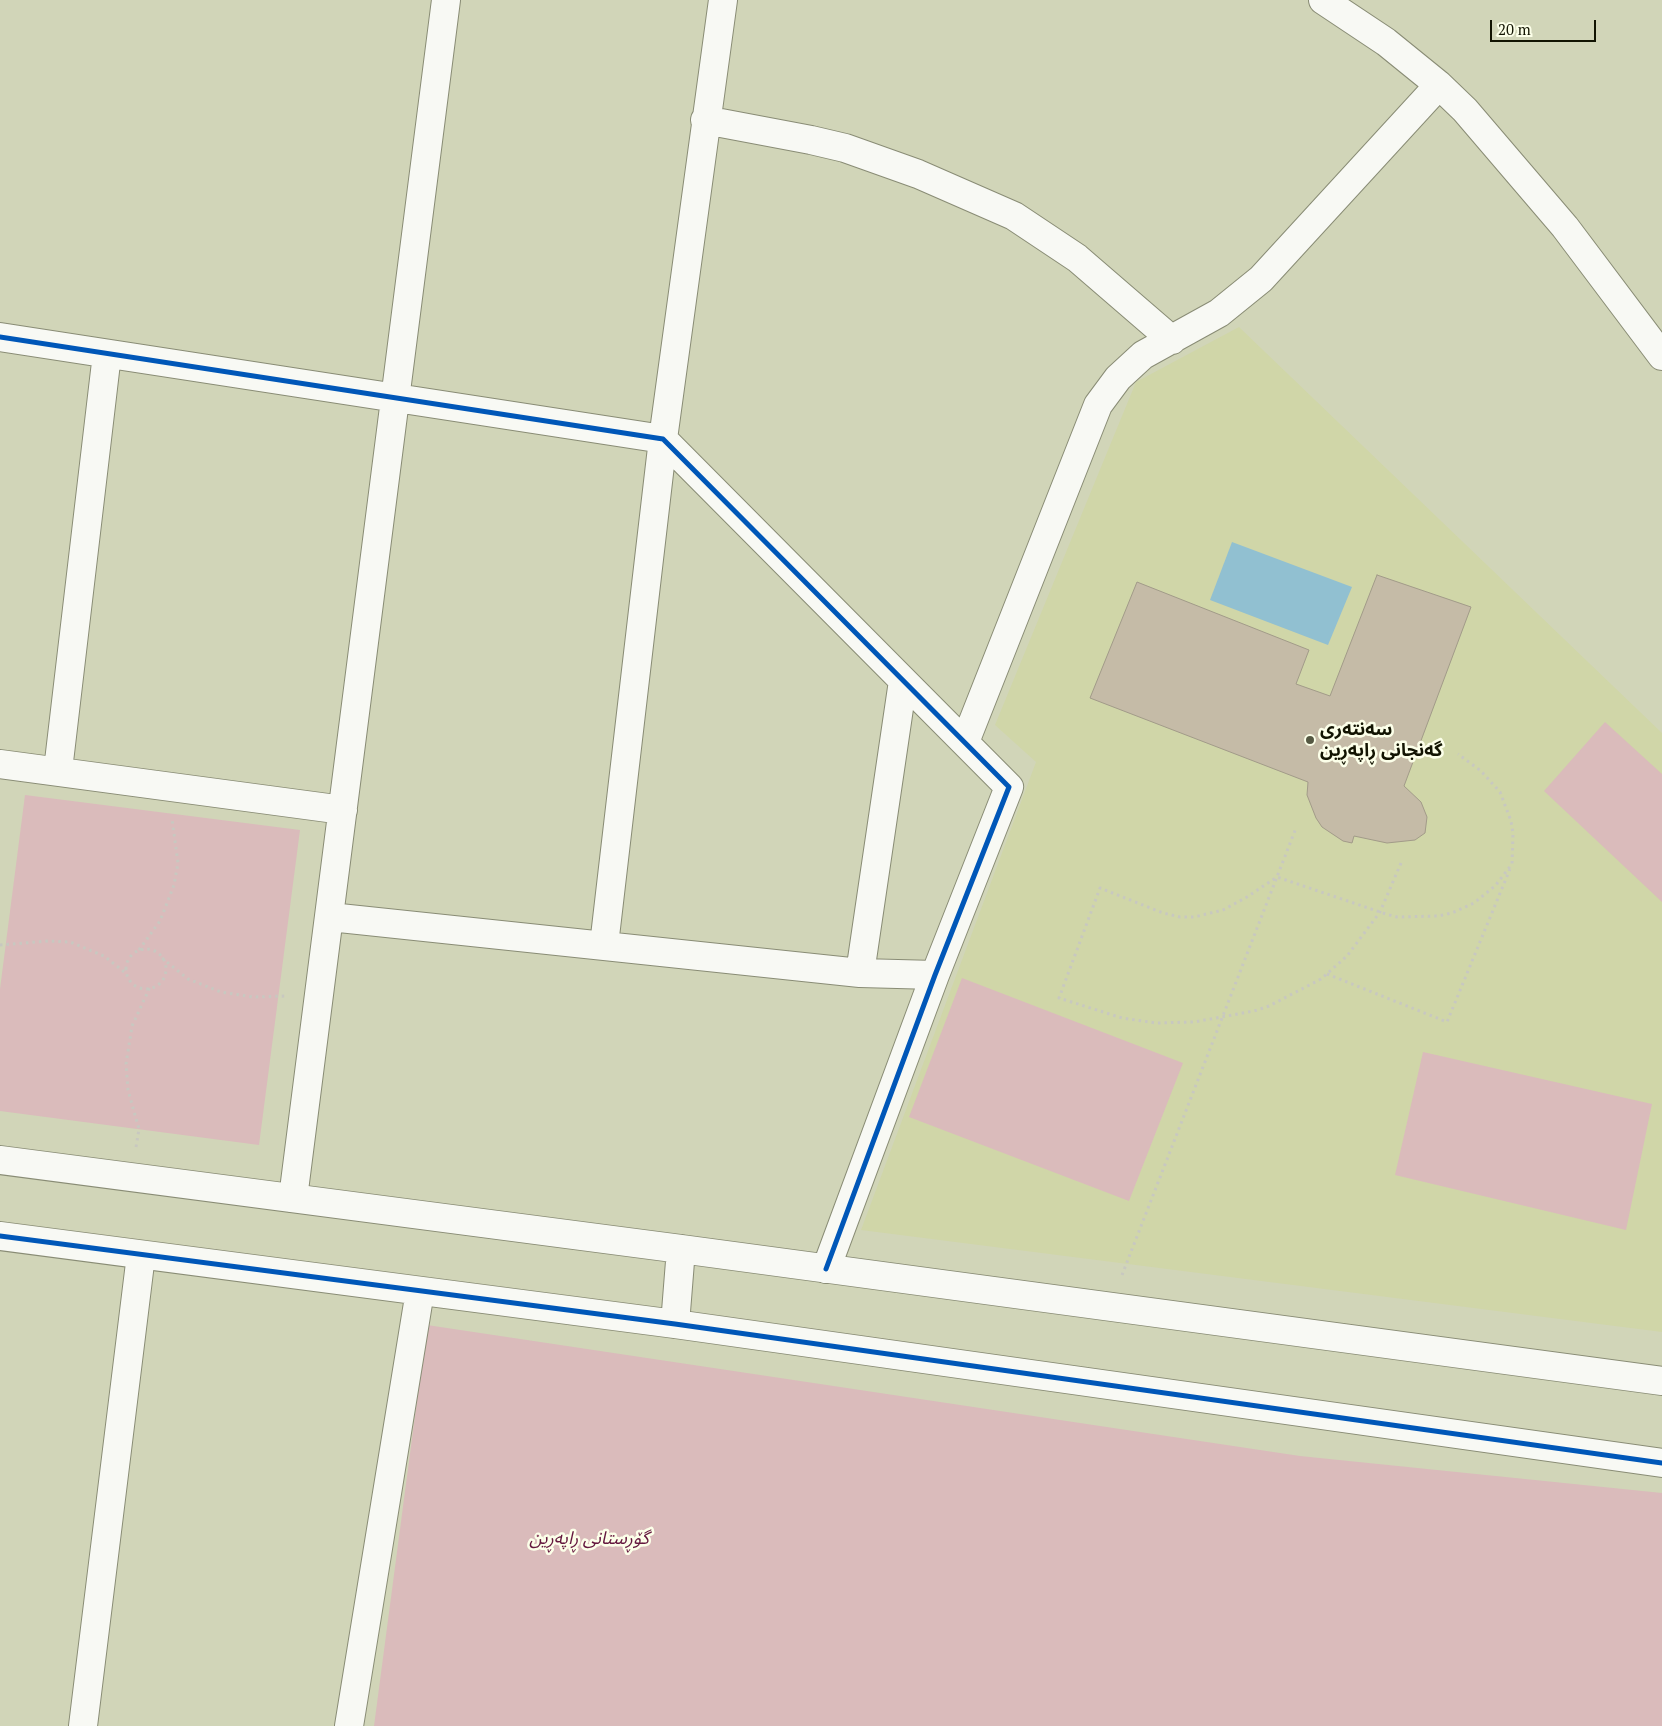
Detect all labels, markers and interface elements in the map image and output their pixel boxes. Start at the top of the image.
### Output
scale bar [1492,10,1598,42]
text: 20 m [1498,19,1531,39]
place label: سەنتەری گەنجانی ڕاپەڕین [1320,719,1442,762]
marker: سەنتەری گەنجانی ڕاپەڕین [1304,734,1316,746]
park label: گۆڕستانی ڕاپەڕین [529,1528,649,1550]

